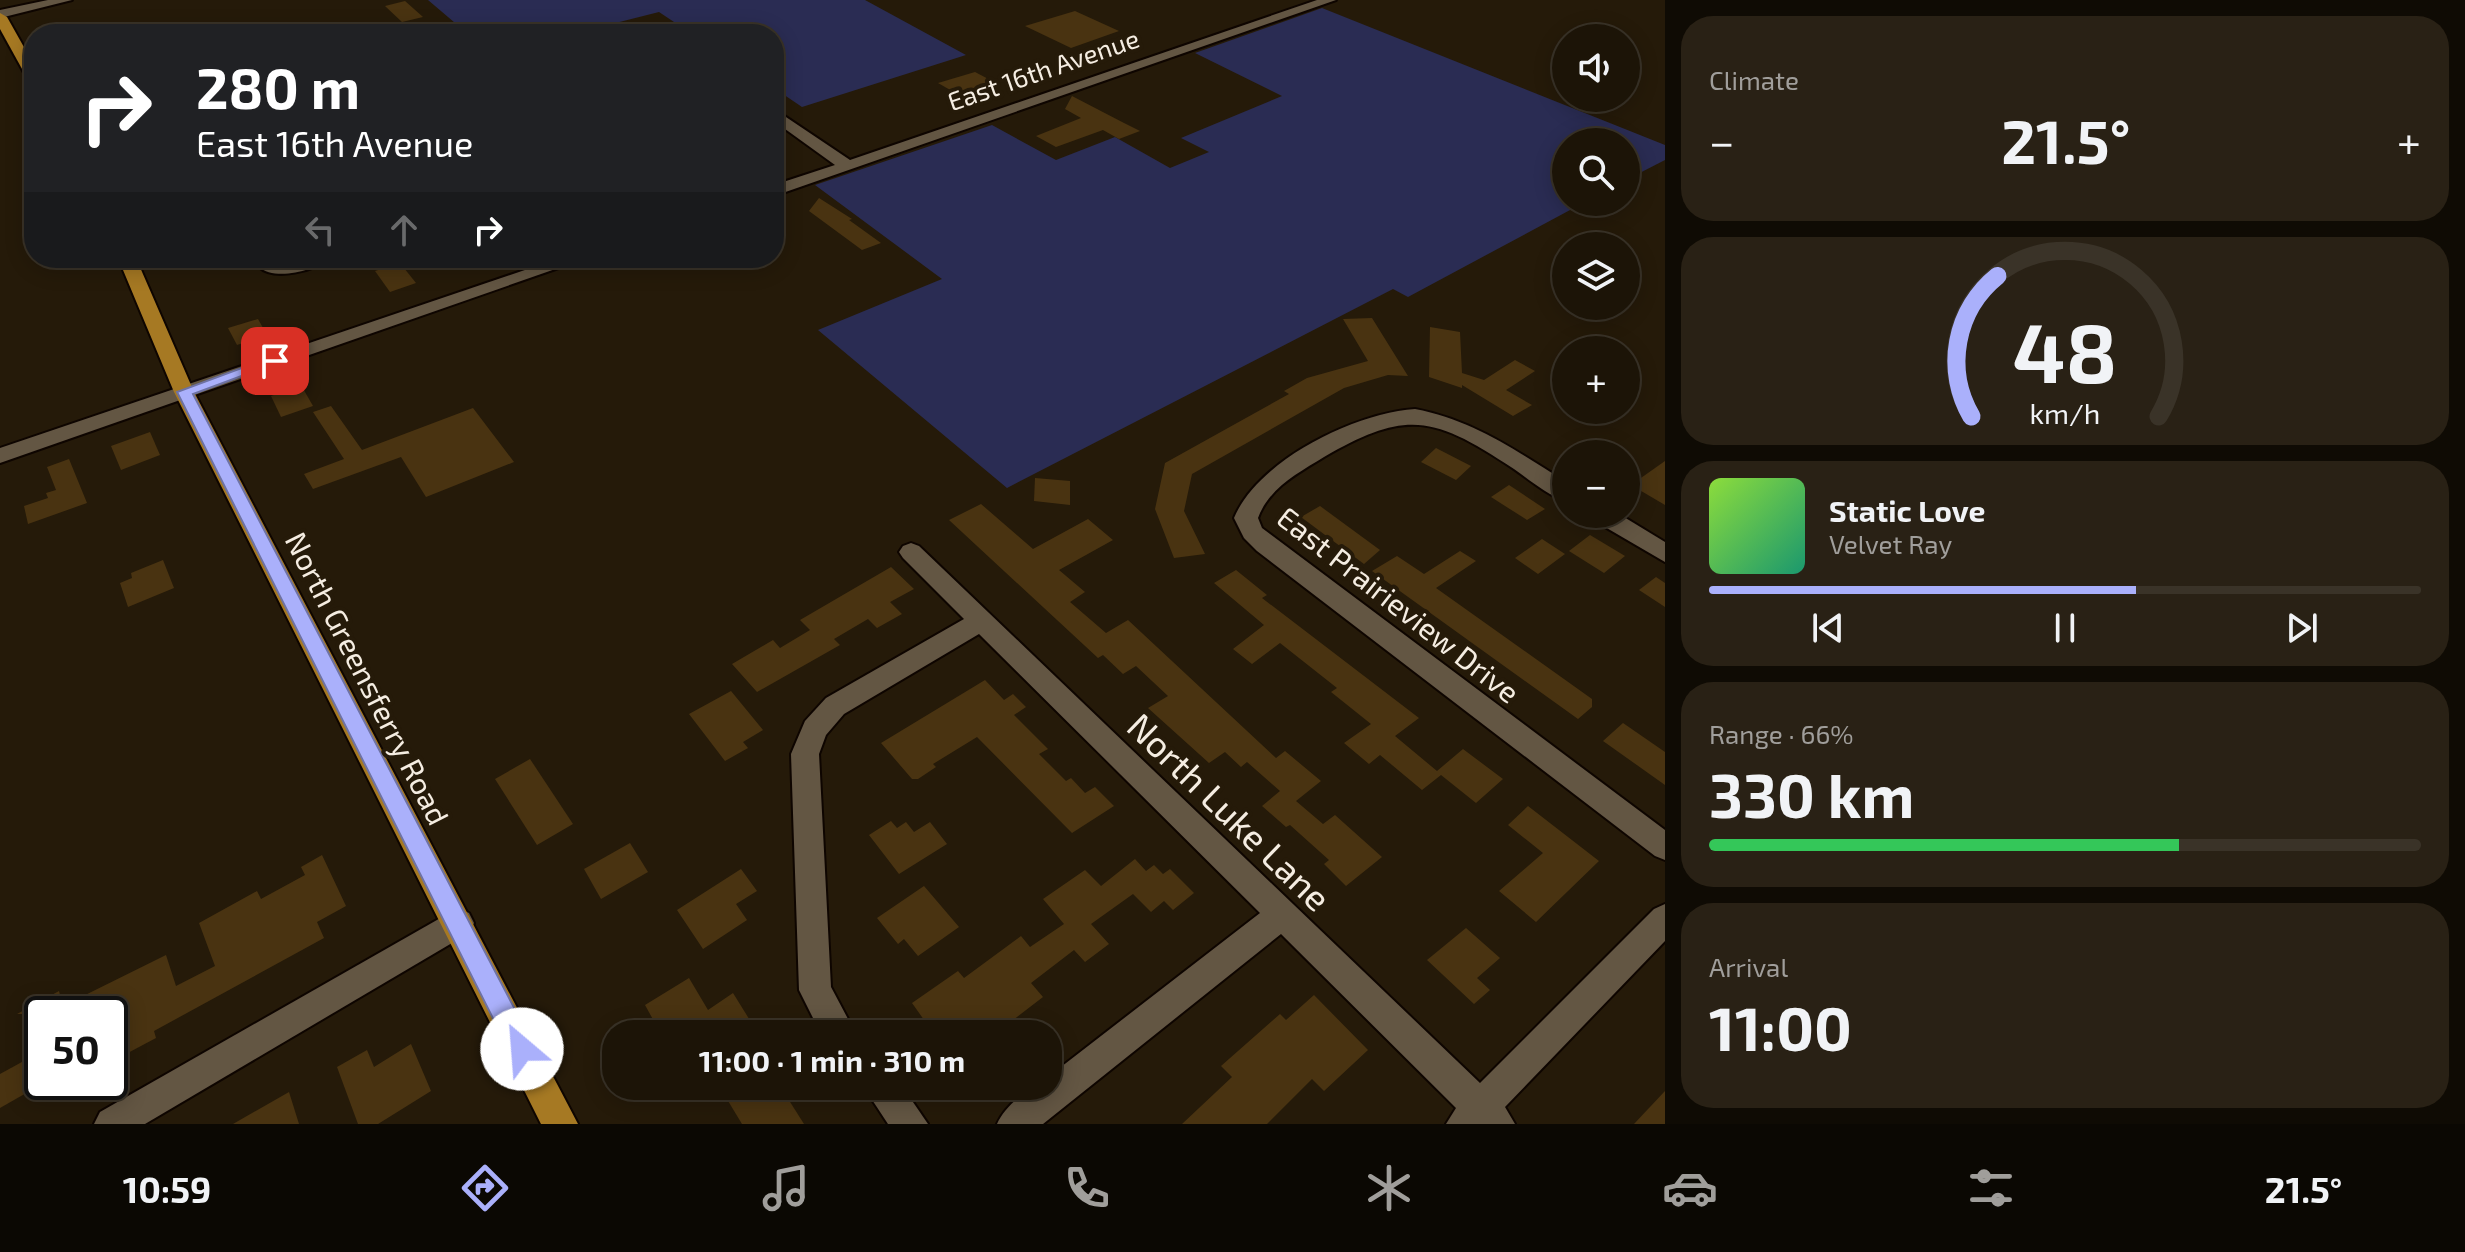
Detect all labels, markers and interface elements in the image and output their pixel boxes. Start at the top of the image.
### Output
street label: East 16th Avenue [943,22,1143,116]
map controls [1552,24,1640,528]
button: sound [1552,24,1640,112]
text: 280 m [196,53,360,120]
icon: right [64,56,168,160]
text: Climate [1709,64,1799,95]
text: 21.5° [2001,104,2130,176]
text: − [1709,114,1735,167]
text: + [2397,114,2421,167]
text: East 16th Avenue [196,121,473,164]
button: search [1552,128,1640,216]
icon: left [298,208,342,252]
icon: ahead [382,208,426,252]
icon: right [466,208,510,252]
button: layers [1552,232,1640,320]
text: 48 [2013,300,2117,400]
pin [241,327,309,395]
button: + [1552,336,1640,424]
icon: arrive [253,339,297,383]
text: km/h [2030,395,2100,430]
button: − [1552,440,1640,528]
text: Static Love [1829,492,1985,528]
street label: East Prairieview Drive [1271,498,1527,710]
street label: North Greensferry Road [279,526,457,830]
text: Velvet Ray [1829,528,1952,559]
icon: previous [1806,606,1850,650]
icon: pause [2043,606,2087,650]
icon: next [2280,606,2324,650]
street label: North Luke Lane [1120,703,1340,919]
text: Range · 66% [1709,718,1854,749]
text: 330 km [1709,758,1914,830]
text: Arrival [1709,951,1788,982]
text: 11:00 [1709,991,1852,1063]
speed limit sign: 50 [24,996,128,1100]
position arrow [480,1007,564,1091]
text: 11:00 · 1 min · 310 m [699,1042,965,1078]
icon: directions [457,1160,513,1216]
icon: music [758,1160,814,1216]
icon: phone [1059,1160,1115,1216]
icon: climate [1361,1160,1417,1216]
icon: car [1662,1160,1718,1216]
icon: filters [1963,1160,2019,1216]
text: 10:59 [123,1167,211,1210]
text: 21.5° [2265,1167,2342,1210]

